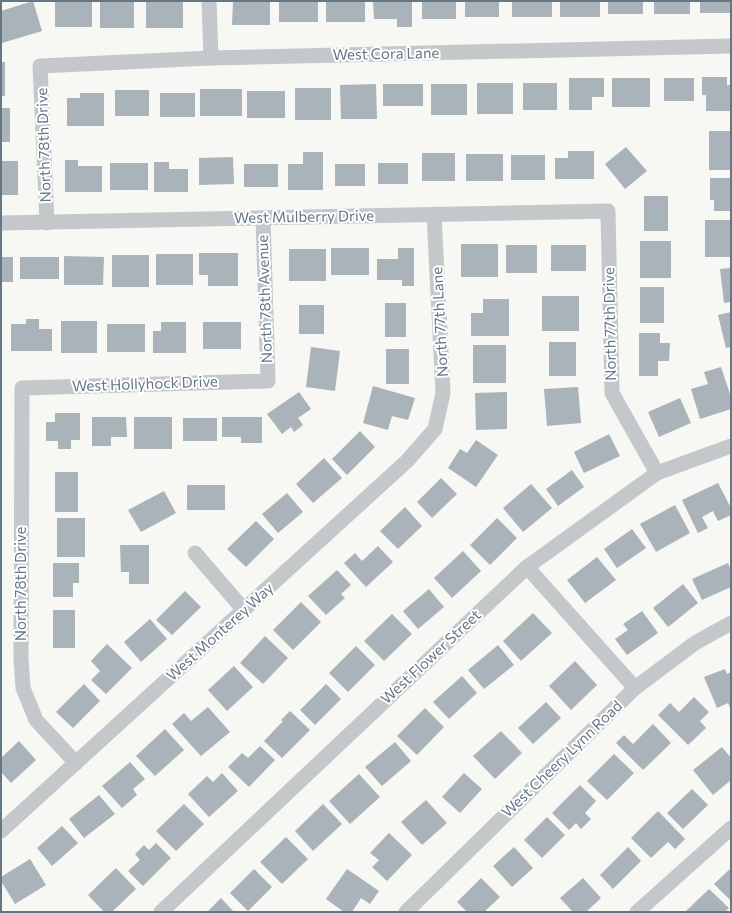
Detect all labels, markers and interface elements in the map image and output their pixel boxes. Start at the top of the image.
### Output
street label: West Cora Lane [332,43,440,63]
street label: North 78th Drive [32,87,54,203]
street label: West Mulberry Drive [234,206,374,226]
street label: North 78th Avenue [253,234,275,364]
street label: North 77th Lane [427,266,451,378]
street label: North 77th Drive [599,267,619,381]
street label: West Hollyhock Drive [72,371,218,395]
street label: North 78th Drive [11,527,29,641]
street label: West Monterey Way [162,578,277,684]
street label: West Flower Street [377,605,484,707]
street label: West Cheery Lynn Road [497,696,625,820]

